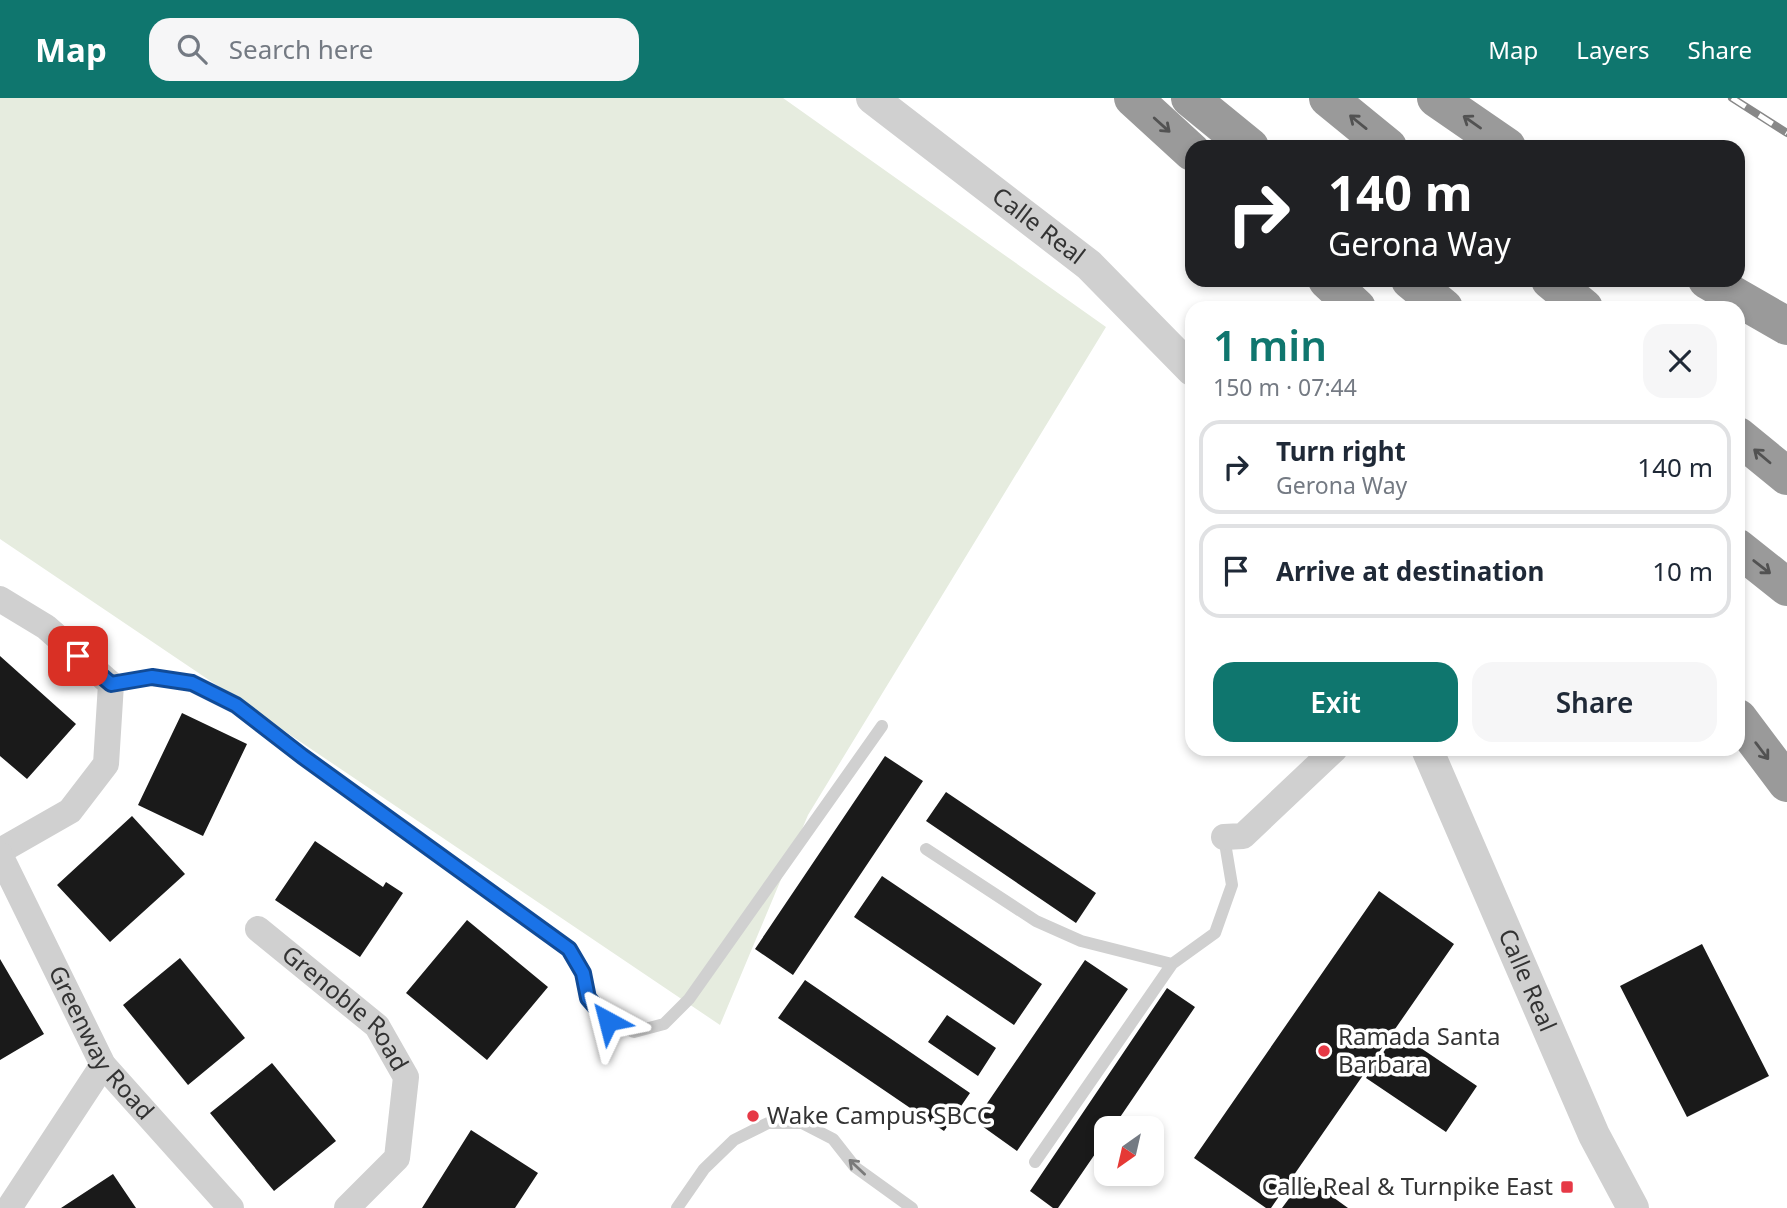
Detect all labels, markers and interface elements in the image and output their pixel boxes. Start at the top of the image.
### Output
search box [149,18,639,81]
text: Map [35,27,107,72]
icon: search [173,30,211,68]
text: Search here [229,31,373,67]
text: Map [1488,33,1538,66]
text: Layers [1576,33,1650,66]
text: Share [1688,33,1752,66]
one-way arrow [1350,115,1368,130]
one-way arrow [1463,115,1482,130]
one-way arrow [1153,117,1171,133]
text: 140 m [1328,159,1473,225]
icon: right [1213,168,1304,259]
street label: Calle Real [986,179,1093,271]
text: Gerona Way [1328,222,1511,265]
text: 1 min [1213,316,1327,373]
button: close [1643,324,1717,398]
text: 150 m · 07:44 [1213,371,1357,403]
text: Turn right [1276,433,1406,469]
icon: right [1217,448,1255,486]
one-way arrow [1754,448,1772,464]
text: 140 m [1637,449,1713,485]
text: Gerona Way [1276,469,1407,501]
icon: arrive [1217,552,1255,590]
text: Arrive at destination [1276,553,1545,589]
text: 10 m [1652,553,1713,589]
one-way arrow [1753,560,1771,575]
pin [48,626,108,686]
icon: arrive [59,637,97,675]
button: Exit [1213,662,1458,742]
button: Share [1472,662,1717,742]
one-way arrow [1755,741,1770,759]
street label: Calle Real [1492,923,1565,1036]
street label: Grenoble Road [276,937,417,1077]
street label: Greenway Road [42,960,162,1126]
position arrow [571,984,645,1058]
place label: Ramada Santa Barbara [1338,1019,1500,1080]
marker: Ramada Santa Barbara [1316,1043,1332,1059]
place label: Wake Campus SBCC [767,1098,992,1131]
marker: Wake Campus SBCC [745,1108,761,1124]
north arrow [1094,1116,1164,1186]
map controls [1094,1116,1164,1186]
one-way arrow [848,1159,866,1175]
place label: Calle Real & Turnpike East [1262,1169,1553,1202]
marker: Calle Real & Turnpike East [1559,1179,1575,1195]

